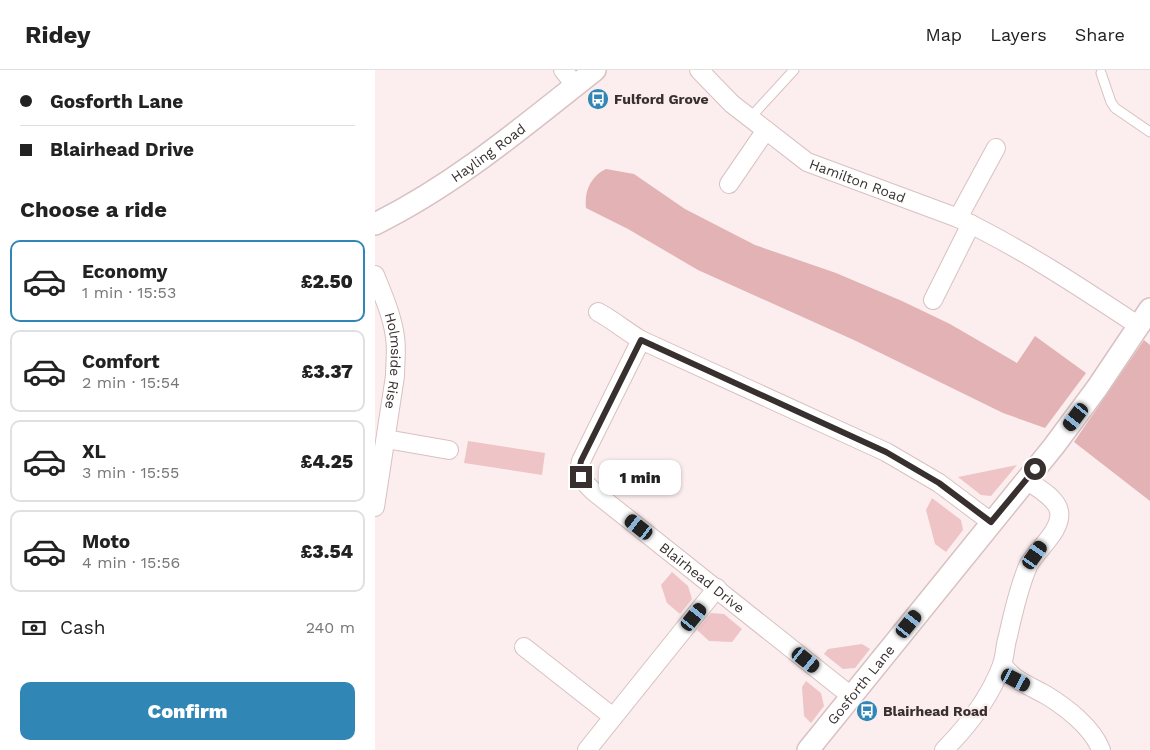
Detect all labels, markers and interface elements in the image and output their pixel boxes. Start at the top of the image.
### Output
text: Ridey [25,21,91,49]
text: Map [925,24,962,45]
text: Layers [990,24,1047,45]
text: Share [1075,24,1125,45]
bus stop icon: Fulford Grove [586,87,610,111]
text: Gosforth Lane [50,90,183,113]
place label: Fulford Grove [614,91,709,107]
street label: Hayling Road [448,120,529,185]
text: Blairhead Drive [50,138,194,161]
street label: Hamilton Road [807,156,908,206]
text: Choose a ride [20,197,167,222]
icon: car [22,259,67,304]
text: Economy [82,260,167,283]
text: £2.50 [301,270,353,293]
text: 1 min · 15:53 [82,283,176,302]
street label: Holmside Rise [382,310,404,410]
icon: car [22,349,67,394]
text: Comfort [82,350,160,373]
text: £3.37 [301,360,353,383]
text: 2 min · 15:54 [82,373,180,392]
car [1060,401,1091,433]
icon: car [22,439,67,484]
text: XL [82,440,106,463]
text: £4.25 [301,450,353,473]
route start [1024,458,1046,480]
callout: 1 min [599,460,681,494]
text: 3 min · 15:55 [82,463,179,482]
route end [570,466,592,488]
text: 1 min [619,468,661,487]
car [622,512,655,542]
icon: car [22,529,67,574]
text: Moto [82,530,130,553]
car [1020,538,1049,572]
street label: Blairhead Drive [656,539,748,616]
text: £3.54 [301,540,353,563]
text: 4 min · 15:56 [82,553,180,572]
car [678,601,709,633]
car [893,608,924,640]
icon: cash [20,614,48,642]
text: Cash [60,616,106,639]
text: 240 m [306,618,355,637]
street label: Gosforth Lane [824,642,898,728]
car [789,645,822,675]
car [999,667,1032,693]
button: Confirm [20,682,355,740]
bus stop icon: Blairhead Road [855,699,879,723]
place label: Blairhead Road [883,703,988,719]

